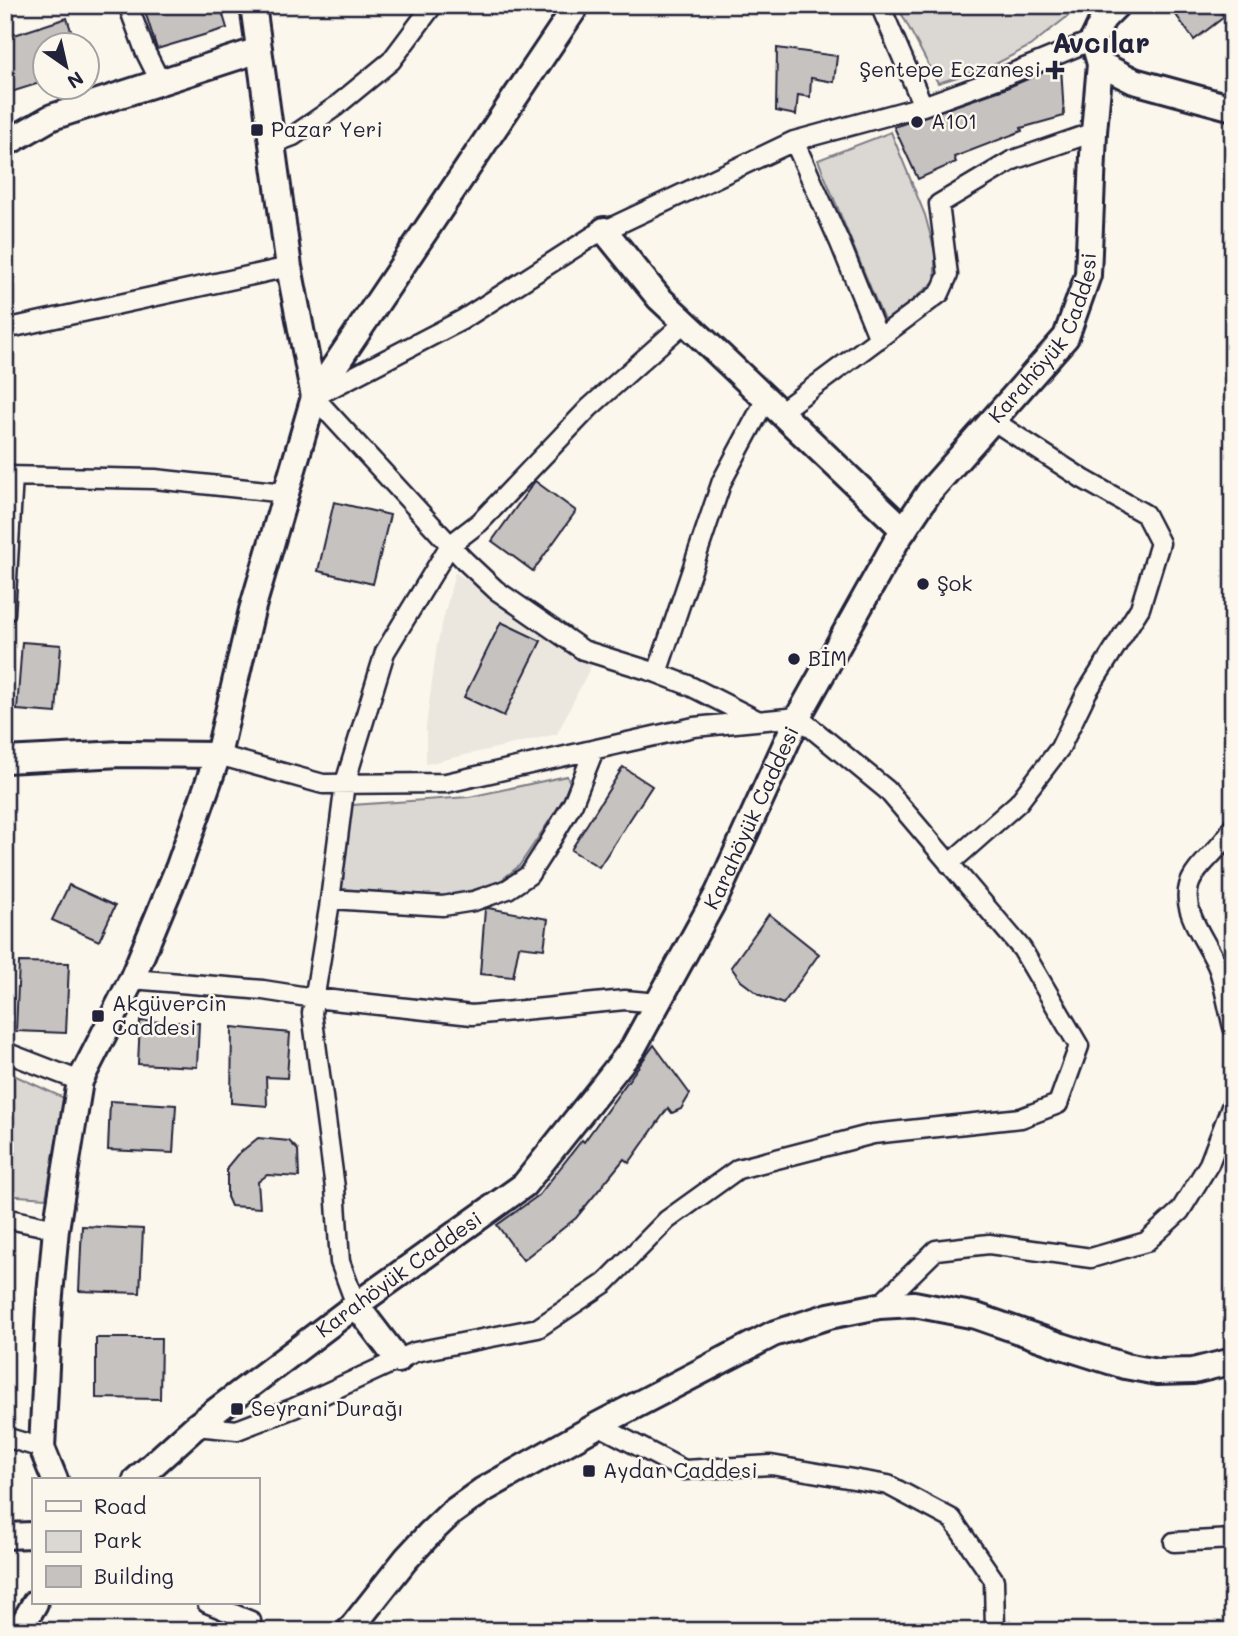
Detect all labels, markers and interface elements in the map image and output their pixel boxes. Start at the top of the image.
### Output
district label: Avcılar [1052,24,1150,60]
north arrow [32,32,102,102]
place label: Şentepe Eczanesi [859,55,1041,82]
marker: Şentepe Eczanesi [1047,62,1063,78]
text: N [63,66,89,95]
place label: A101 [931,107,977,134]
marker: A101 [909,114,925,130]
place label: Pazar Yeri [271,115,383,142]
marker: Pazar Yeri [249,122,265,138]
street label: Karahöyük Caddesi [982,252,1101,428]
place label: Şok [937,569,972,596]
marker: Şok [915,576,931,592]
place label: BİM [808,644,847,671]
marker: BİM [786,651,802,667]
street label: Karahöyük Caddesi [697,721,804,914]
place label: Akgüvercin Caddesi [112,989,226,1040]
marker: Akgüvercin Caddesi [90,1008,106,1024]
street label: Karahöyük Caddesi [310,1204,487,1343]
place label: Seyrani Durağı [251,1394,404,1421]
marker: Seyrani Durağı [229,1401,245,1417]
place label: Aydan Caddesi [603,1456,758,1483]
marker: Aydan Caddesi [581,1463,597,1479]
legend [32,1478,259,1604]
text: Road [94,1492,146,1519]
text: Park [94,1526,142,1553]
text: Building [94,1562,174,1589]

